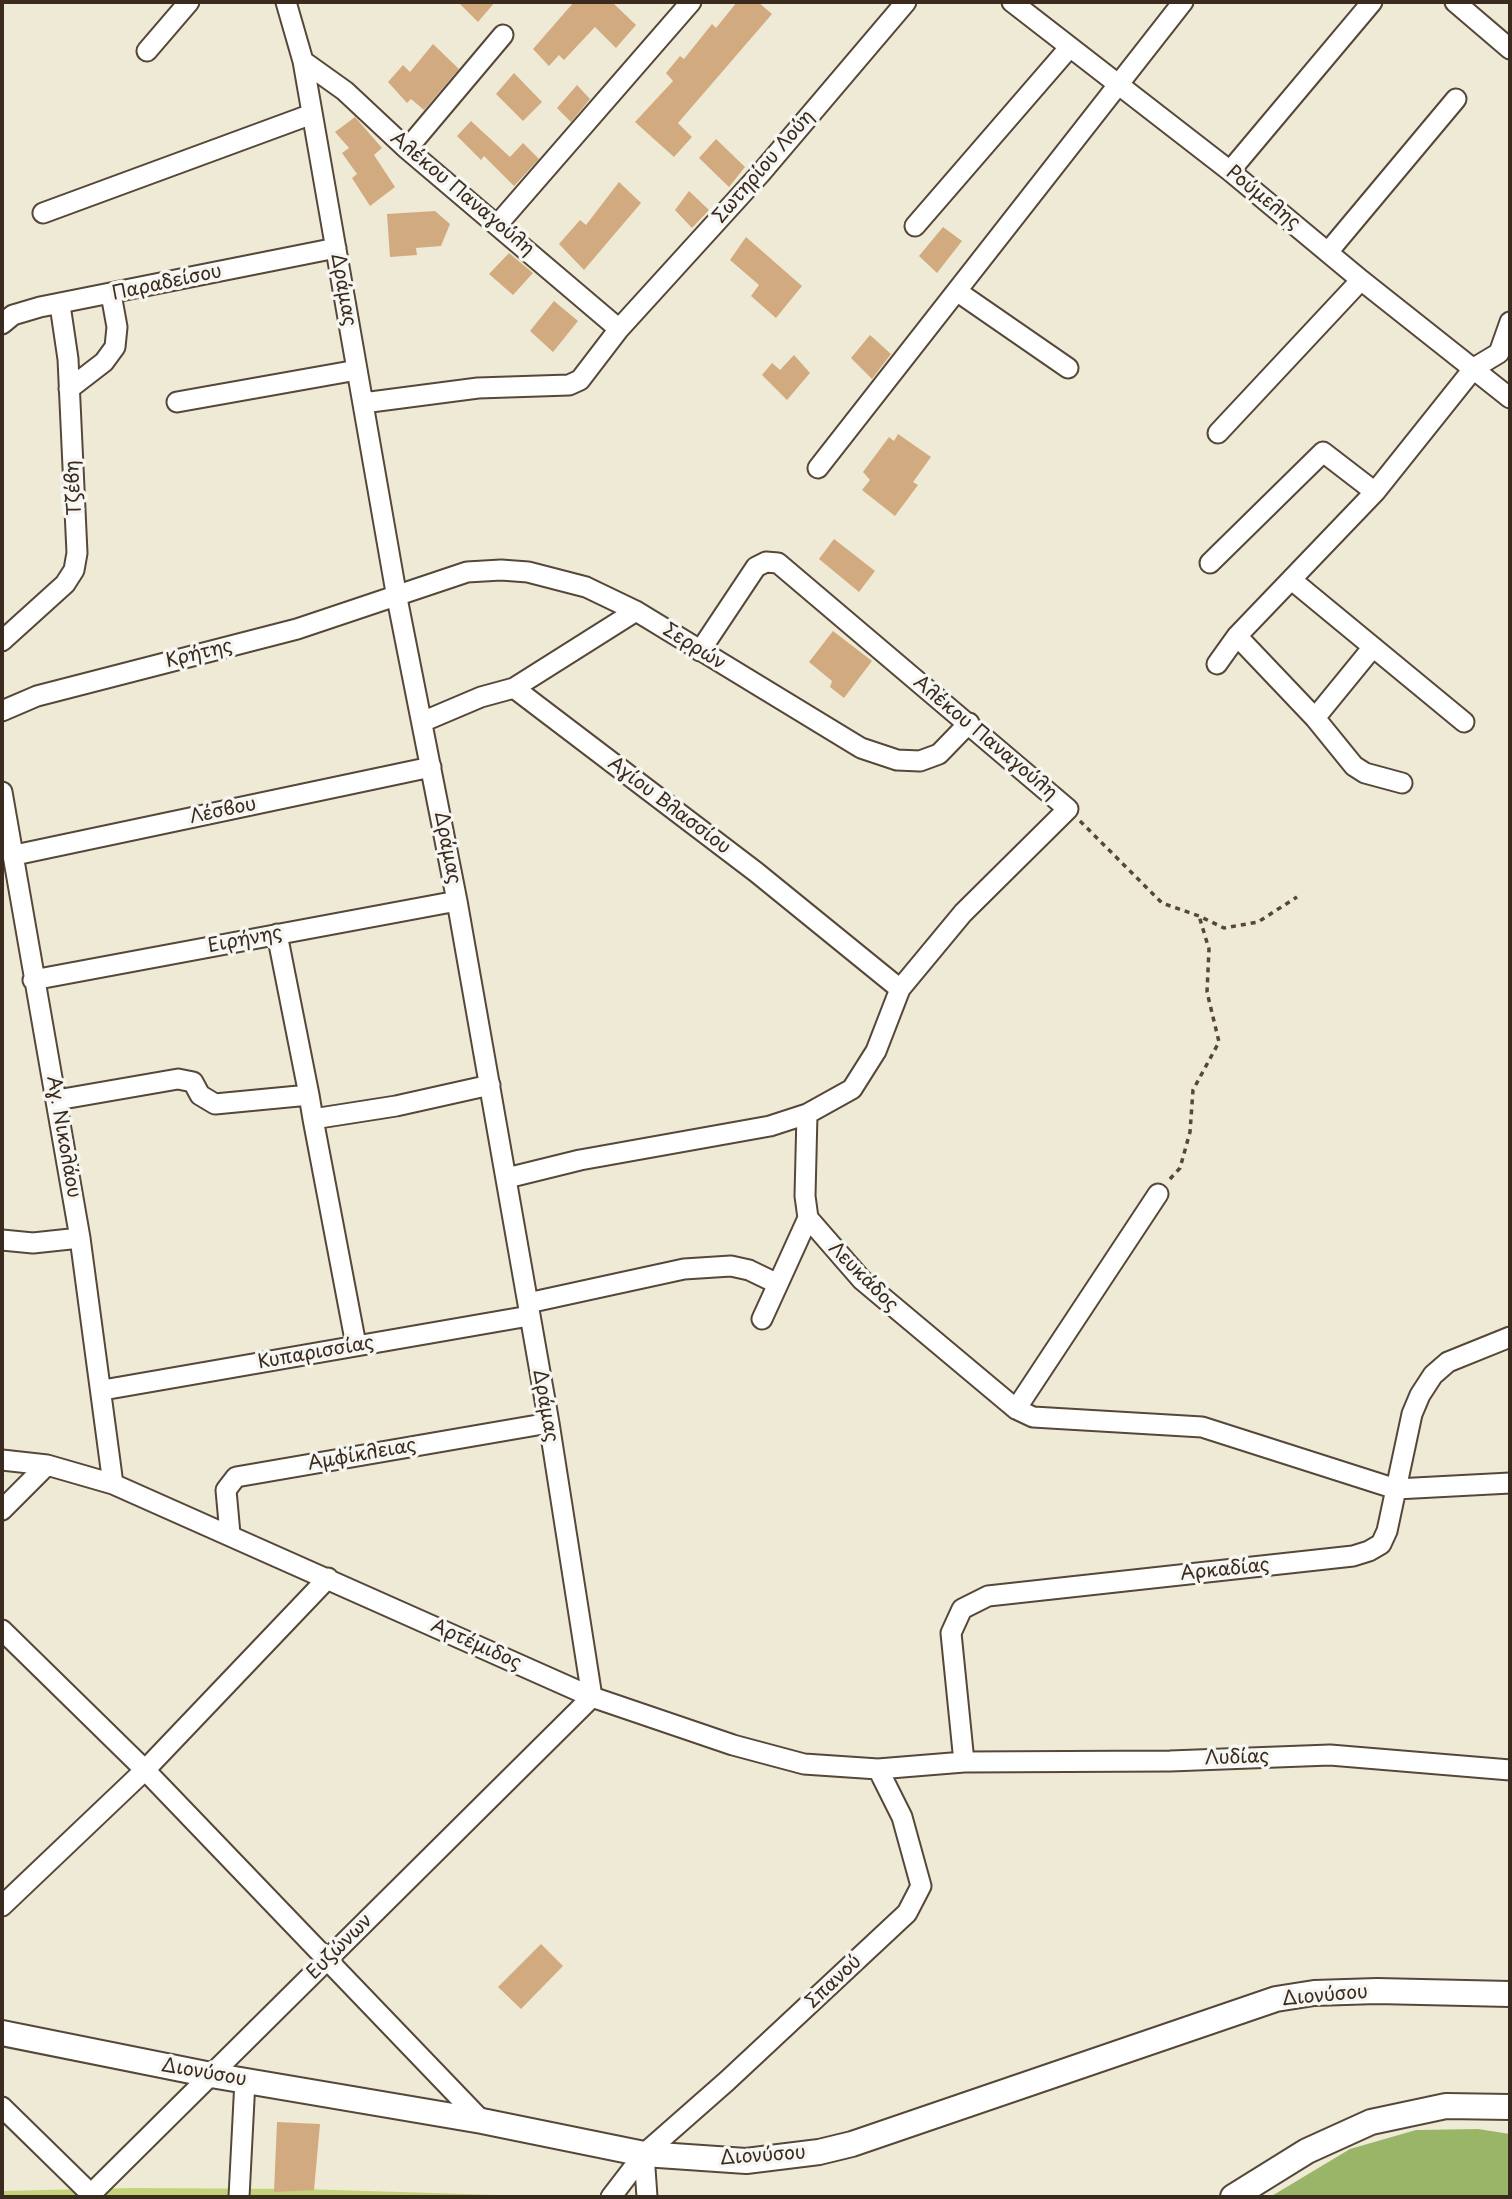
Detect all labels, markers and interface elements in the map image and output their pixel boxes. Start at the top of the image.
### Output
street label: Σωτηρίου Λούη [709,106,819,228]
street label: Αλέκου Παναγούλη [386,127,538,261]
street label: Ρούμελης [1221,161,1305,235]
street label: Δράμας [325,252,361,328]
street label: Παραδείσου [110,260,224,306]
street label: Τζέβη [61,460,87,516]
street label: Σερρών [658,619,730,675]
street label: Κρήτης [163,635,235,673]
street label: Αλέκου Παναγούλη [909,671,1061,805]
street label: Αγίου Βλασσίου [603,753,735,859]
street label: Λέσβου [188,793,258,829]
street label: Δράμας [429,810,465,886]
street label: Ειρήνης [206,922,284,958]
street label: Αγ. Νικολάου [41,1074,85,1200]
street label: Λευκάδος [823,1237,903,1317]
street label: Κυπαρισσίας [256,1332,376,1374]
street label: Δράμας [527,1368,563,1444]
street label: Αμφίκλειας [306,1434,418,1476]
street label: Αρκαδίας [1179,1554,1271,1586]
street label: Αρτέμιδος [427,1615,525,1675]
street label: Λυδίας [1205,1745,1269,1771]
street label: Ευζώνων [302,1909,378,1985]
street label: Σπανού [801,1951,867,2013]
street label: Διονύσου [1281,1981,1369,2011]
street label: Διονύσου [160,2054,248,2092]
street label: Διονύσου [719,2142,807,2170]

